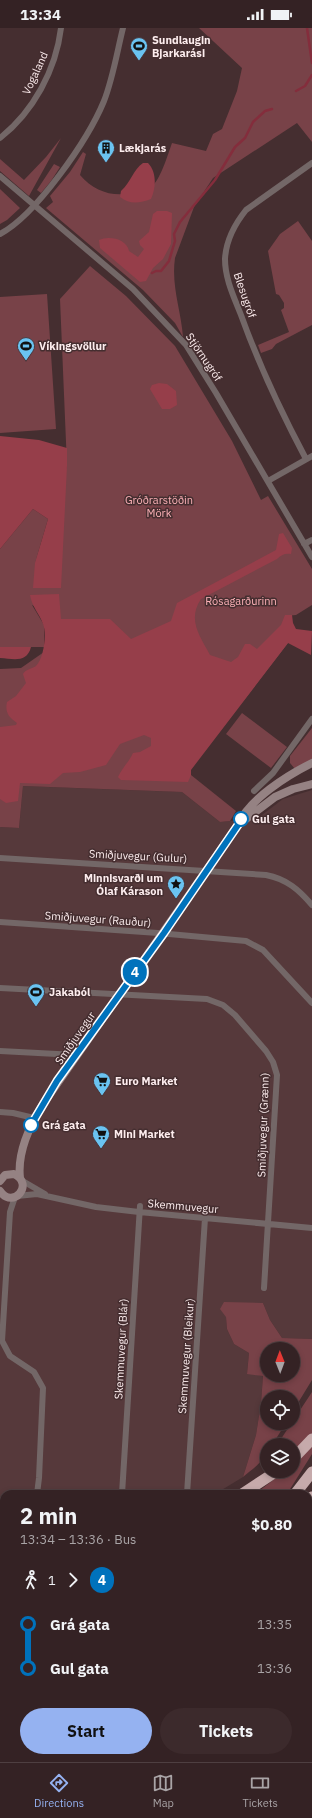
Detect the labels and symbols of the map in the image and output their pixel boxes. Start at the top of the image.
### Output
place label: Sundlaugin Bjarkarási [152,33,211,60]
sports icon: Sundlaugin Bjarkarási [129,36,149,61]
street label: Vogaland [19,49,51,97]
building icon: Lækjarás [96,138,116,163]
place label: Lækjarás [119,141,167,155]
street label: Blesugróf [231,270,259,320]
street label: Stjörnugróf [183,330,225,384]
sports icon: Víkingsvöllur [16,336,36,361]
place label: Víkingsvöllur [39,339,107,353]
park label: Gróðrarstöðin Mörk [125,493,193,520]
park label: Rósagarðurinn [205,594,277,608]
marker: Gul gata [233,811,249,827]
place label: Gul gata [252,812,295,826]
street label: Smiðjuvegur (Gulur) [88,846,188,866]
place label: Minnisvarði um Ólaf Kárason [84,871,163,898]
place icon: Minnisvarði um Ólaf Kárason [166,874,186,899]
street label: Smiðjuvegur (Rauður) [44,908,152,930]
line badge: 4 [122,959,148,985]
sports icon: Jakaból [26,982,46,1007]
place label: Jakaból [49,985,91,999]
street label: Smiðjuvegur [52,1009,98,1067]
supermarket icon: Euro Market [92,1071,112,1096]
street label: Smiðjuvegur (Grænn) [254,1072,272,1178]
place label: Euro Market [115,1074,178,1088]
marker: Grá gata [23,1117,39,1133]
place label: Grá gata [42,1118,86,1132]
supermarket icon: Mini Market [91,1124,111,1149]
place label: Mini Market [114,1127,175,1141]
street label: Skemmuvegur [147,1196,219,1216]
street label: Skemmuvegur (Blár) [111,1298,131,1400]
street label: Skemmuvegur (Bleikur) [175,1298,197,1414]
north arrow [260,1342,300,1382]

